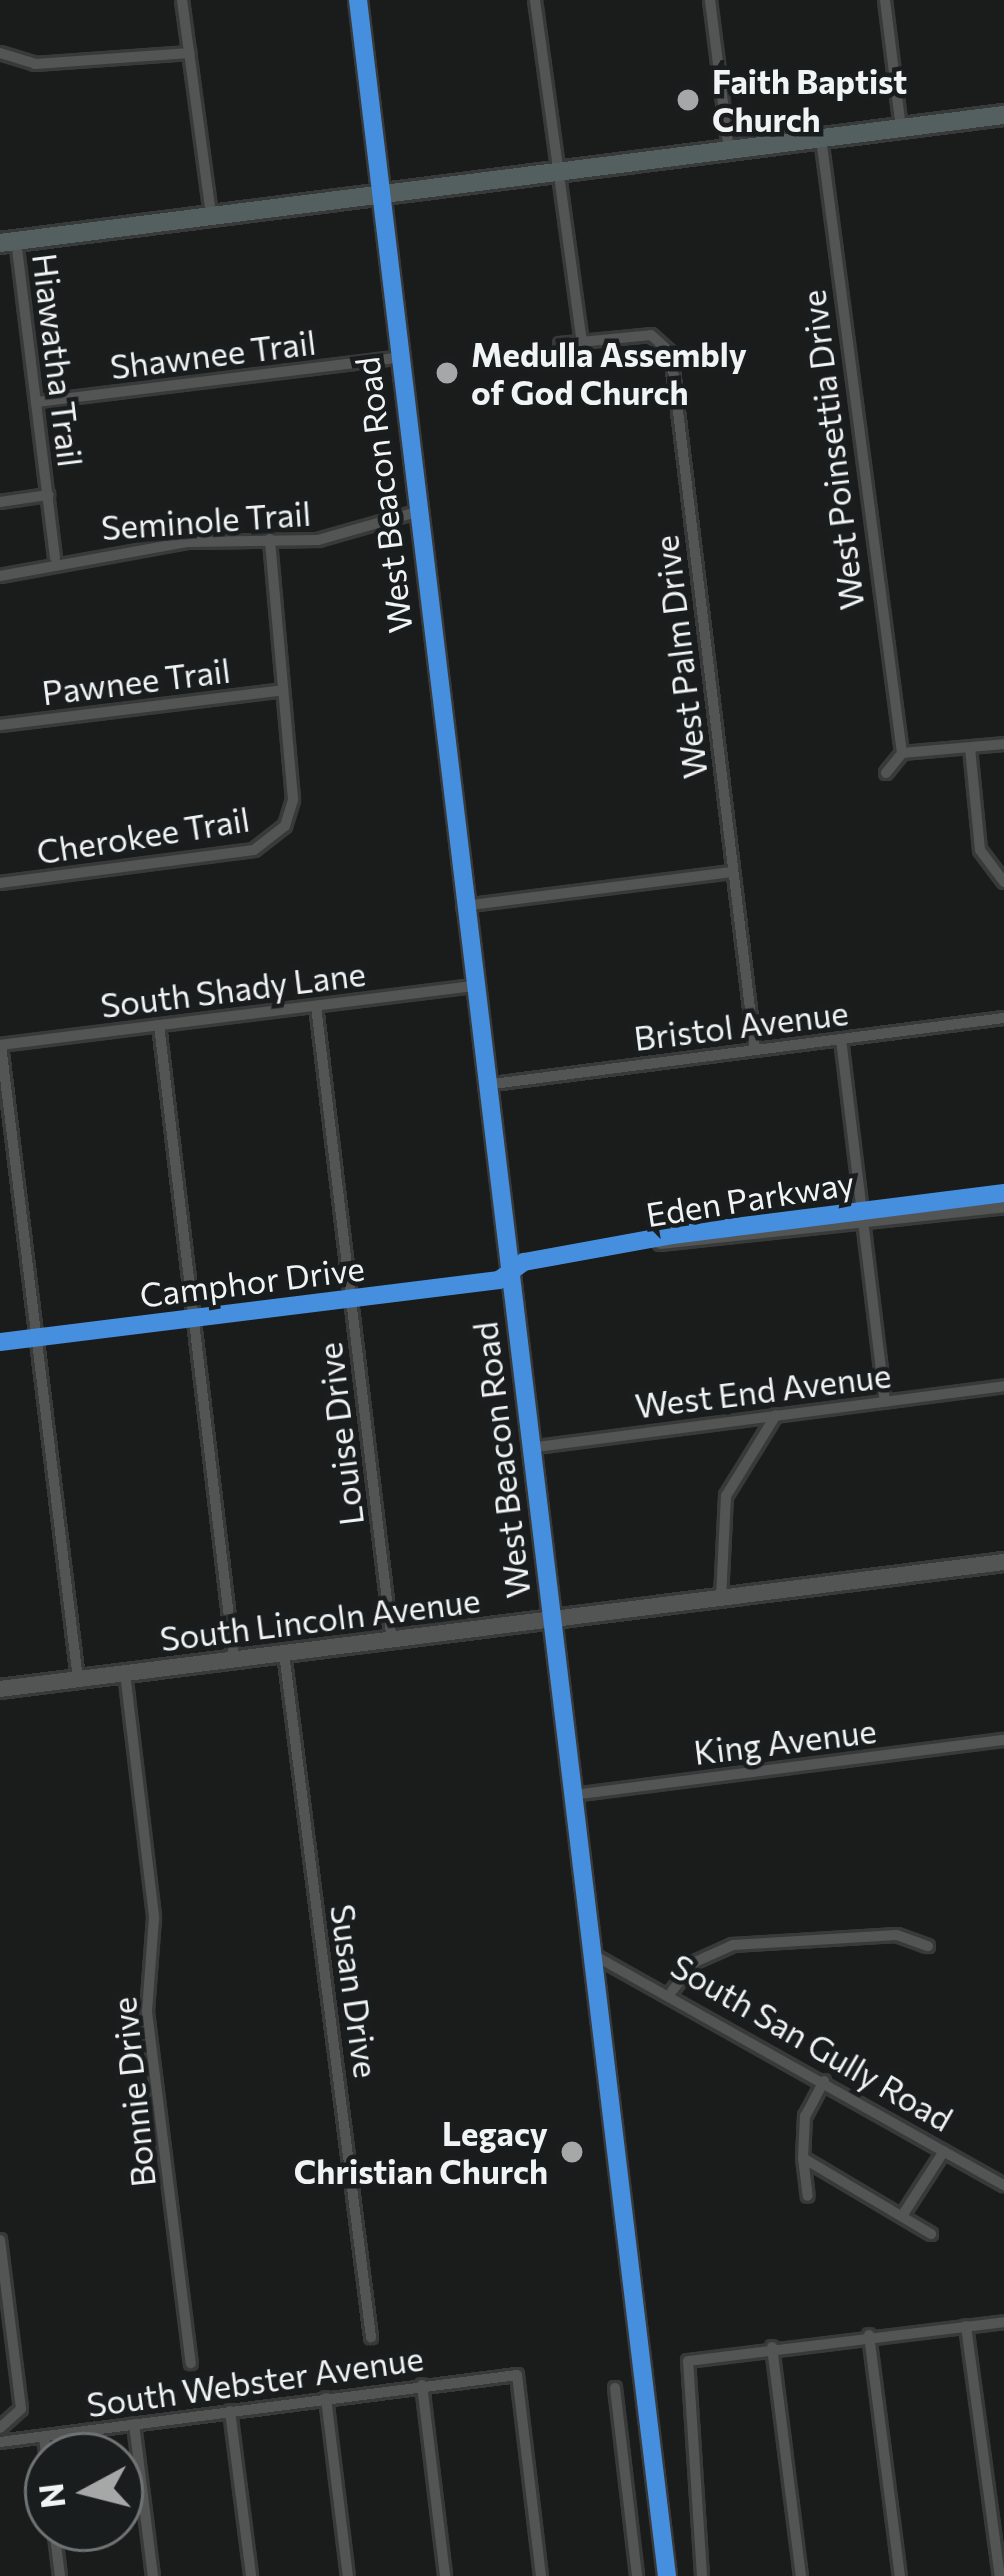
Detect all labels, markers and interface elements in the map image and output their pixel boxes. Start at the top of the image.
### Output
place label: Faith Baptist Church [712,61,907,139]
marker: Faith Baptist Church [675,87,701,113]
street label: Hiawatha Trail [25,251,91,469]
street label: West Poinsettia Drive [793,288,871,612]
street label: Shawnee Trail [108,322,318,386]
place label: Medulla Assembly of God Church [471,334,747,412]
street label: West Beacon Road [346,355,420,635]
marker: Medulla Assembly of God Church [434,360,460,386]
street label: Seminole Trail [100,493,312,547]
street label: West Palm Drive [645,533,715,781]
street label: Pawnee Trail [40,650,232,712]
street label: Cherokee Trail [34,799,252,871]
street label: South Shady Lane [98,953,368,1025]
street label: Bristol Avenue [632,992,850,1058]
street label: Eden Parkway [643,1162,857,1234]
street label: Camphor Drive [137,1248,367,1314]
street label: West Beacon Road [464,1320,538,1600]
street label: Louise Drive [309,1340,371,1528]
street label: West End Avenue [633,1355,893,1425]
street label: South Lincoln Avenue [158,1580,482,1658]
street label: King Avenue [691,1710,879,1772]
street label: Susan Drive [323,1902,387,2080]
street label: South San Gully Road [664,1945,960,2139]
street label: Bonnie Drive [103,1995,163,2189]
place label: Legacy Christian Church [294,2113,548,2191]
marker: Legacy Christian Church [559,2139,585,2165]
street label: South Webster Avenue [84,2338,426,2424]
north arrow [24,2432,144,2552]
text: N [29,2481,73,2511]

